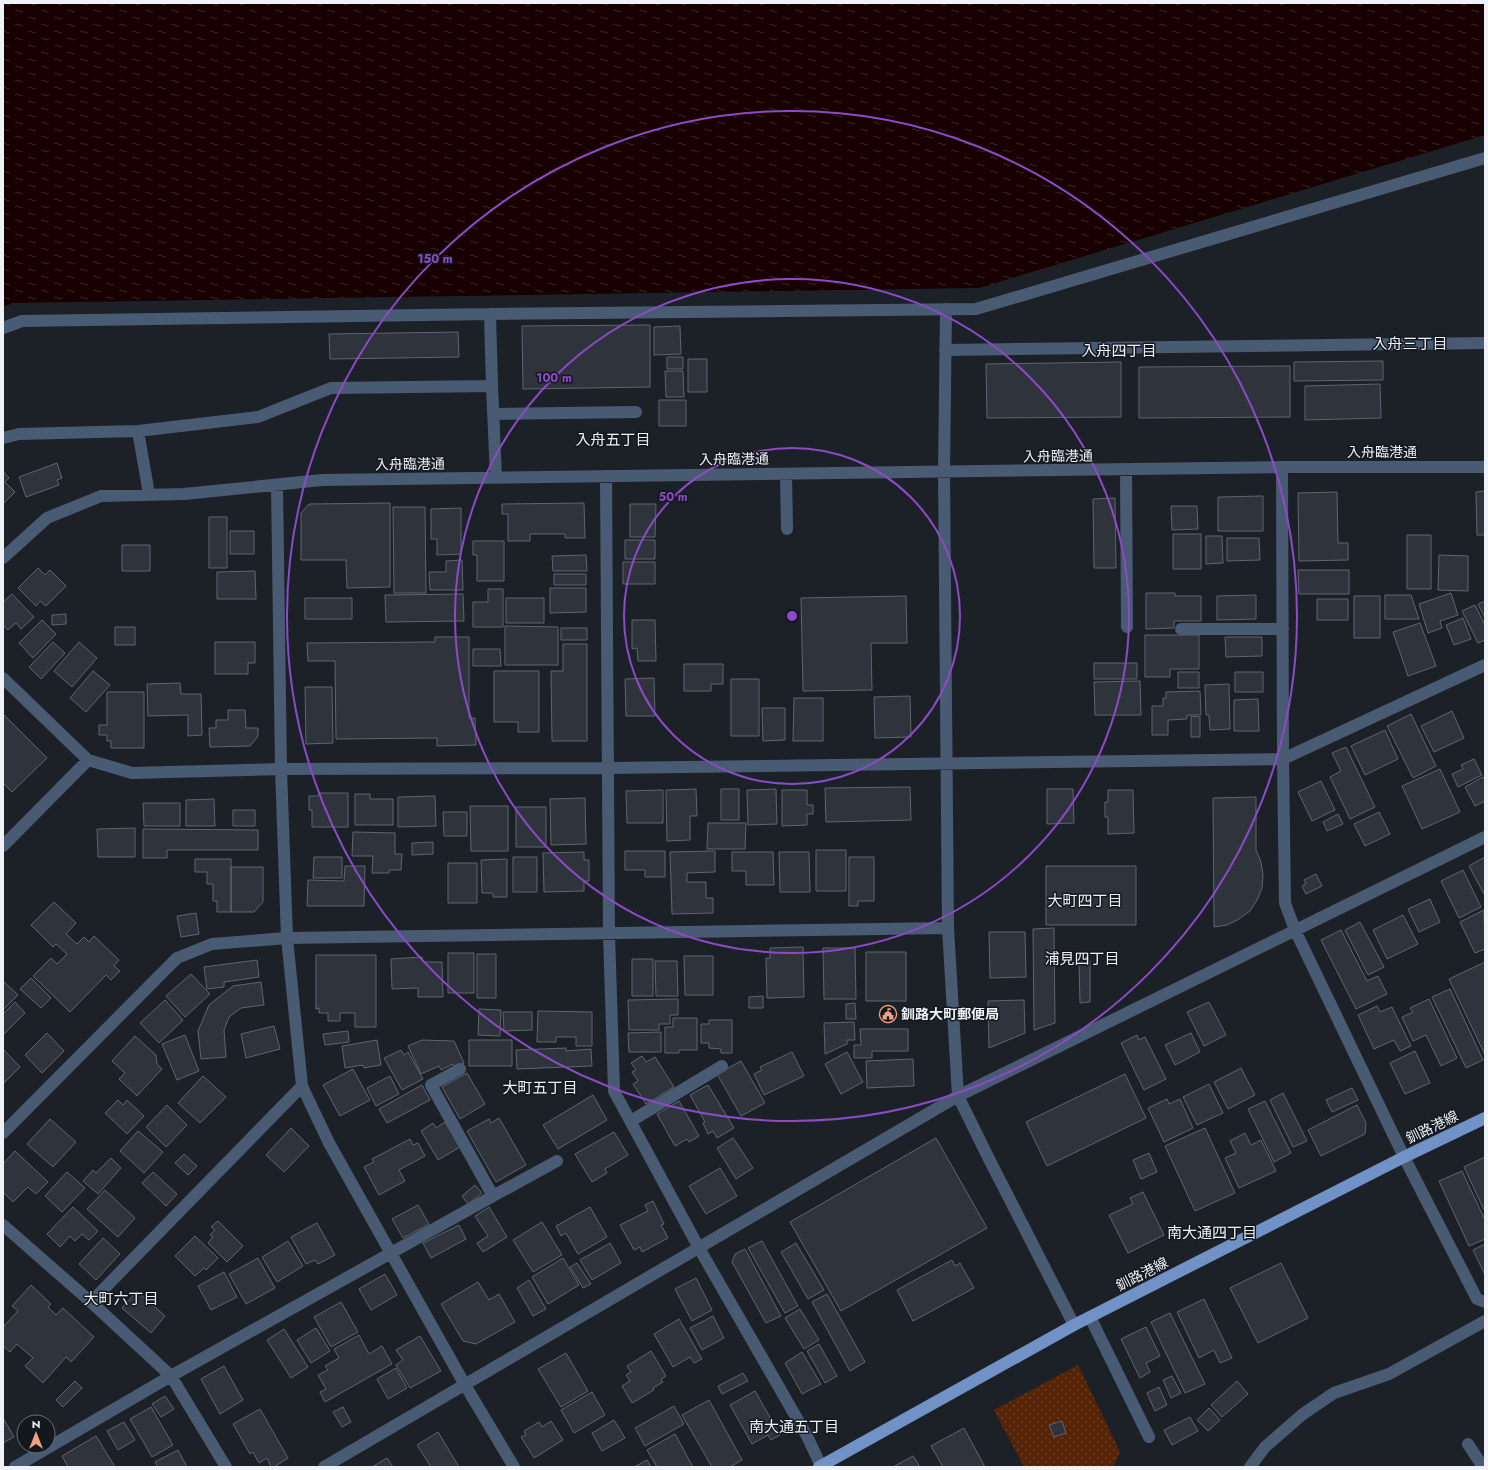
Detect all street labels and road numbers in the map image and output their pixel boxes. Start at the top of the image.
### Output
street label: 入舟臨港通 [1347,442,1417,462]
street label: 入舟臨港通 [1023,445,1093,467]
street label: 入舟臨港通 [699,448,769,470]
street label: 入舟臨港通 [375,453,445,475]
street label: 釧路港線 [1402,1106,1462,1148]
street label: 釧路港線 [1113,1252,1171,1296]

